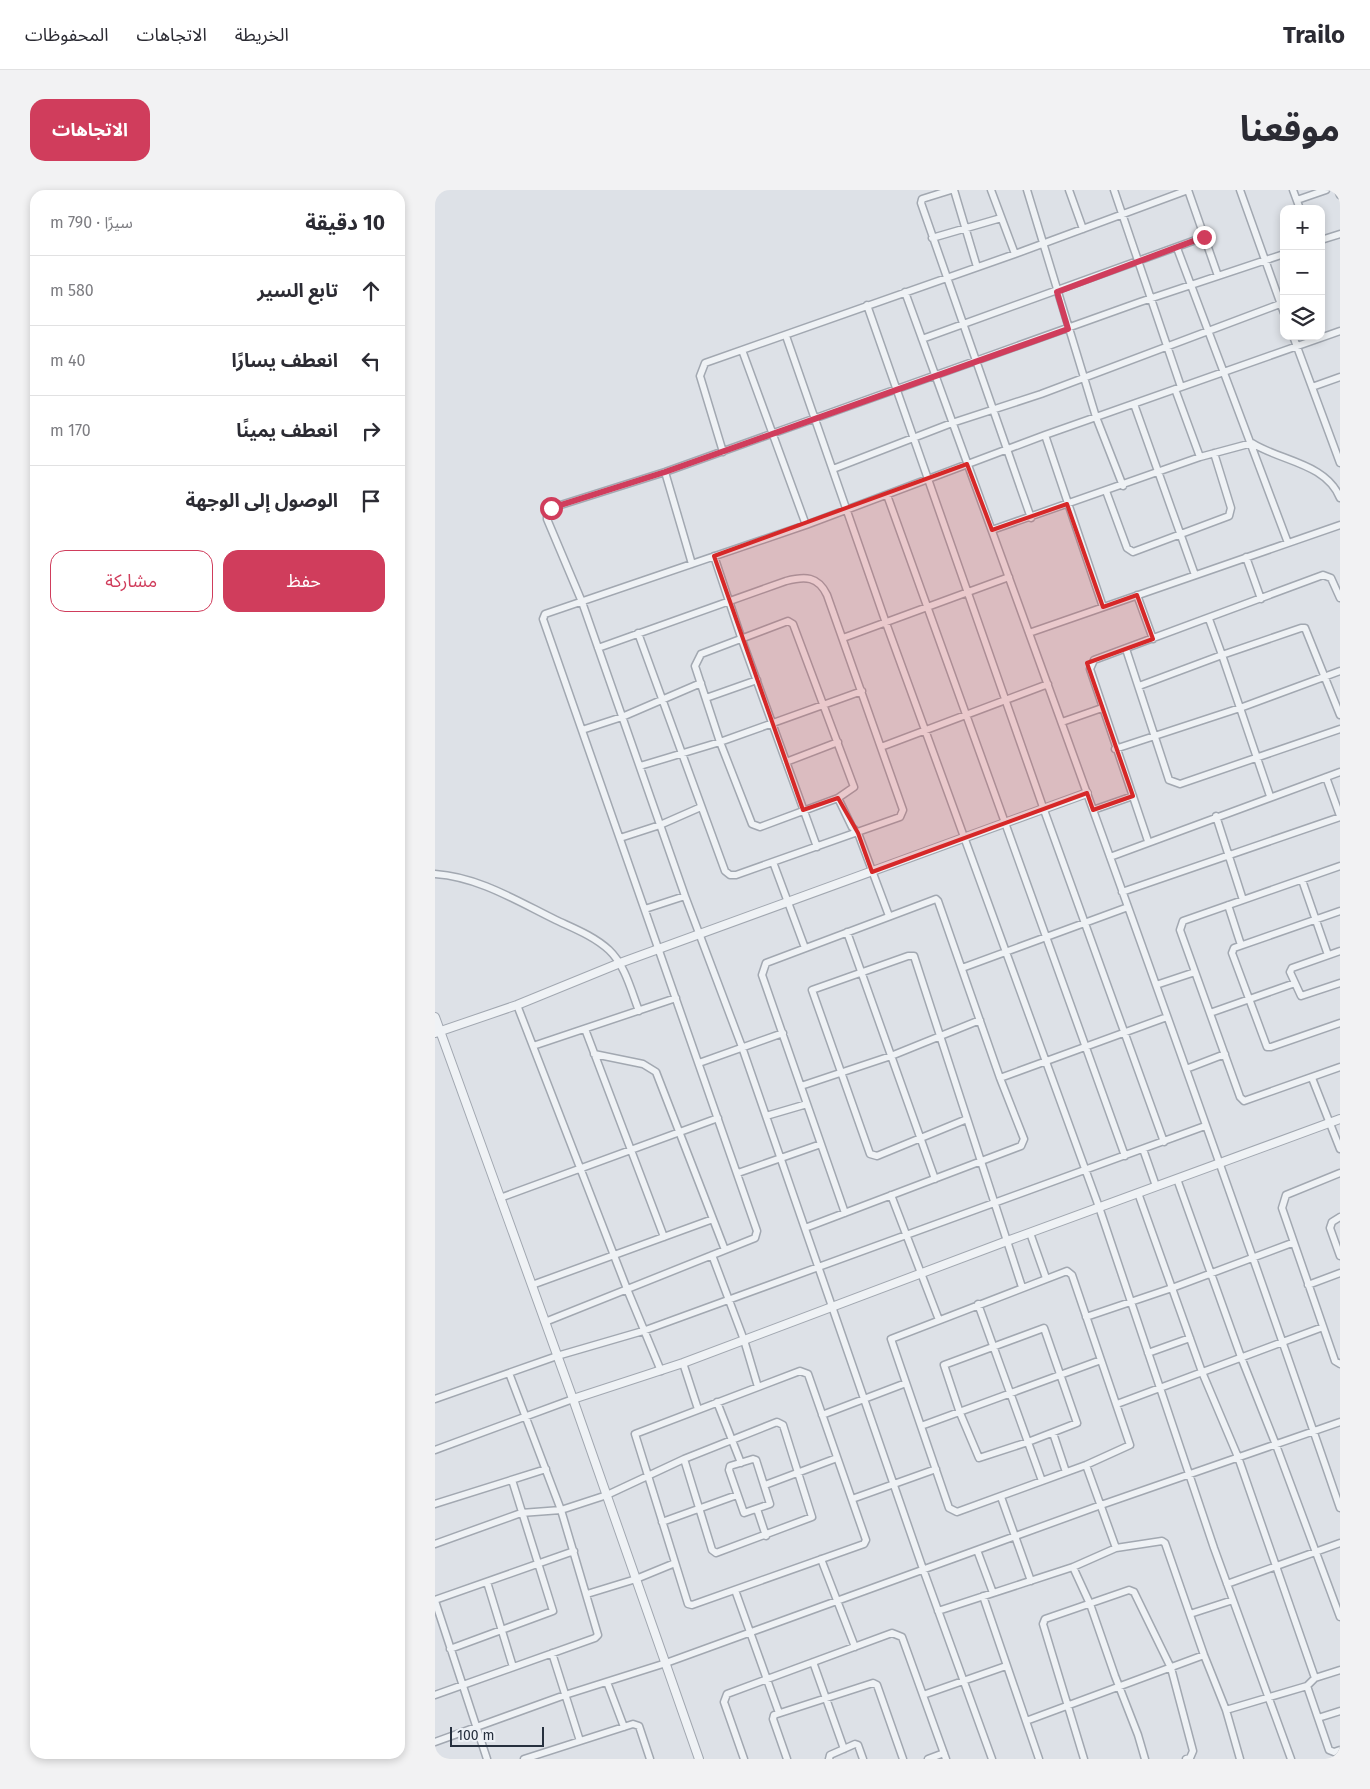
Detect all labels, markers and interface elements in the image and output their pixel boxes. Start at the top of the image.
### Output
text: Trailo [1283,21,1345,49]
text: المحفوظات [25,24,109,46]
text: الاتجاهات [137,24,207,46]
text: الخريطة [235,24,289,46]
button: الاتجاهات [30,99,150,161]
text: موقعنا [1240,108,1340,150]
map controls [1280,205,1325,340]
button: + [1280,205,1325,250]
text: 10 دقيقة [305,210,385,236]
text: سيرًا · 790 m [50,213,133,232]
route end [1193,226,1216,249]
button: − [1280,250,1325,295]
icon: ahead [357,277,385,305]
text: تابع السير [257,279,338,302]
text: 580 m [50,281,94,300]
button: layers [1280,295,1325,340]
icon: left [357,347,385,375]
text: انعطف يسارًا [231,349,338,372]
text: 40 m [50,351,85,370]
icon: right [357,417,385,445]
text: انعطف يمينًا [236,419,338,442]
text: 170 m [50,421,91,440]
icon: arrive [357,487,385,515]
text: الوصول إلى الوجهة [186,489,338,512]
route start [540,497,563,520]
button: مشاركة [50,550,213,612]
button: حفظ [223,550,385,612]
scale bar [450,1724,544,1747]
text: 100 m [457,1727,494,1744]

